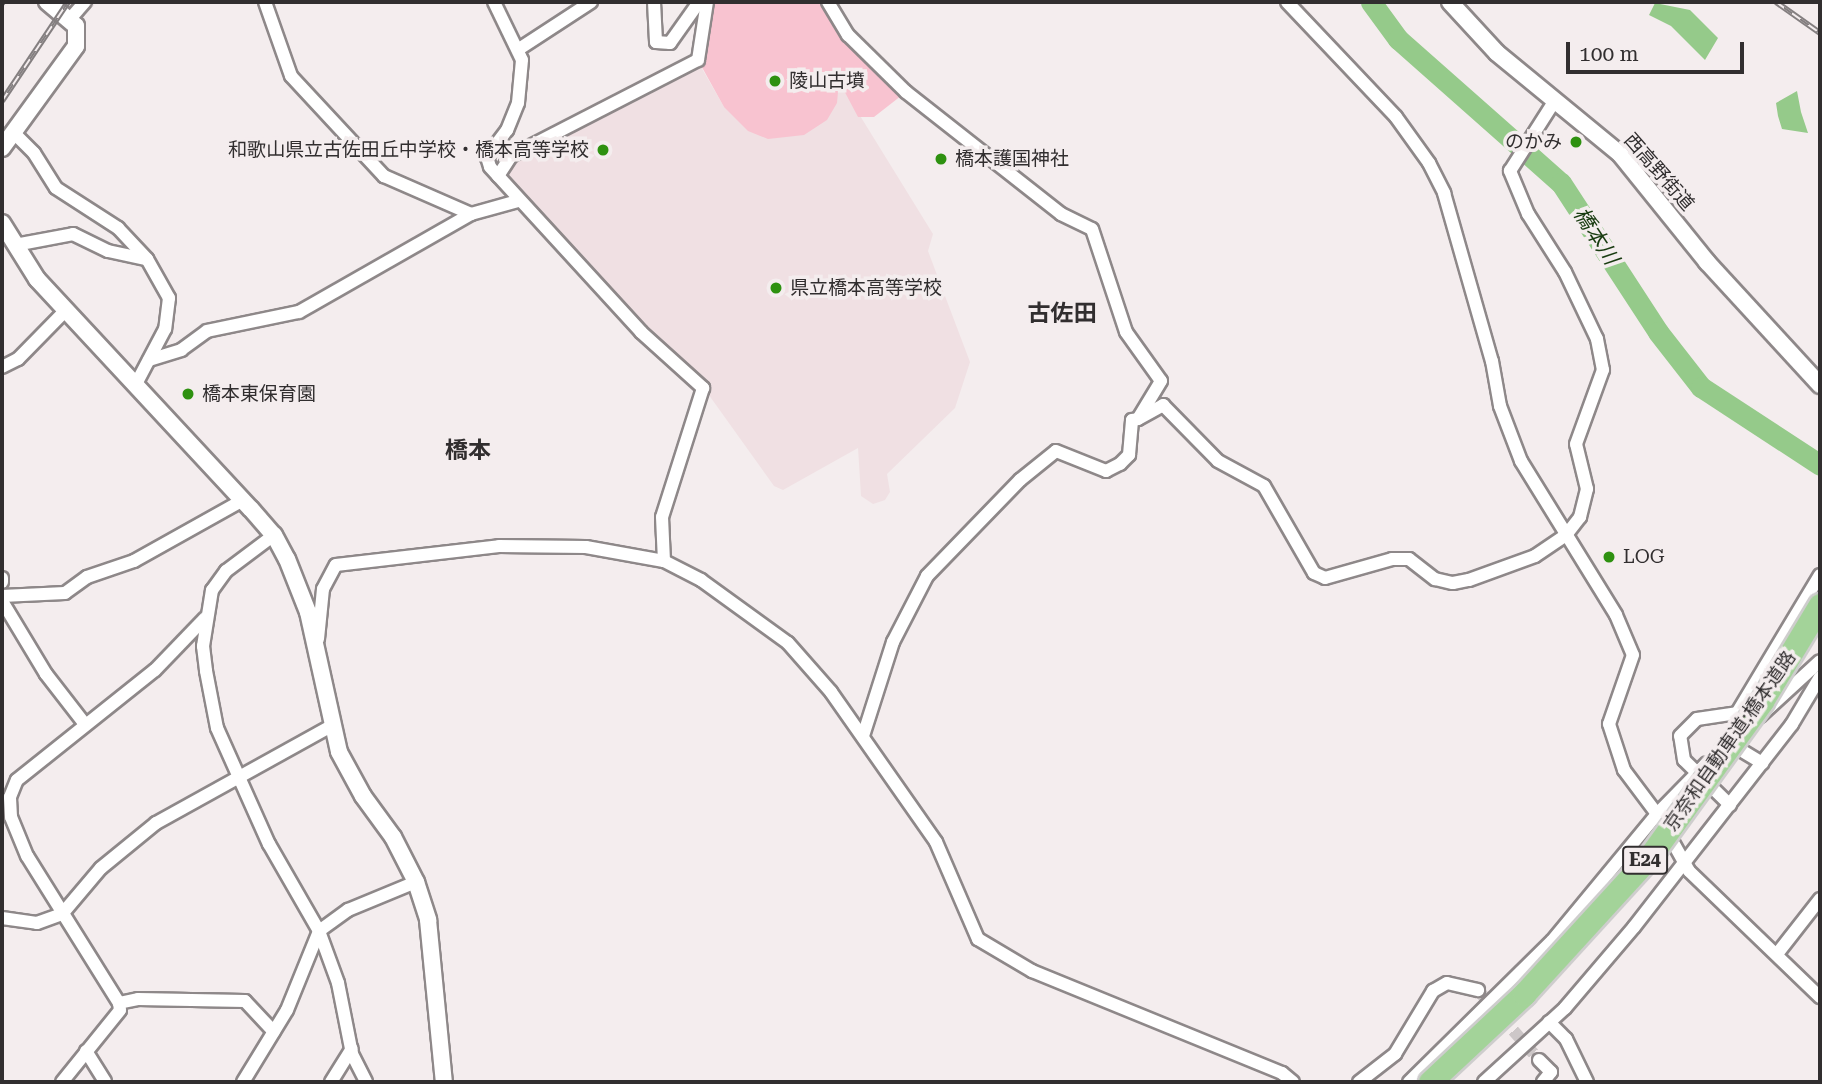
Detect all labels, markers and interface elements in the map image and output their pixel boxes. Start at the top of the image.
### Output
scale bar [1570,28,1748,72]
text: 100 m [1579,42,1639,66]
place label: 陵山古墳 [789,70,865,92]
marker: 陵山古墳 [767,73,783,89]
street label: 西高野街道 [1619,129,1699,215]
place label: のかみ [1505,131,1562,153]
marker: のかみ [1568,134,1584,150]
place label: 和歌山県立古佐田丘中学校・橋本高等学校 [228,139,589,161]
marker: 和歌山県立古佐田丘中学校・橋本高等学校 [595,142,611,158]
place label: 橋本護国神社 [955,148,1069,170]
marker: 橋本護国神社 [933,151,949,167]
water label: 橋本川 [1568,203,1624,269]
place label: 県立橋本高等学校 [790,277,942,299]
marker: 県立橋本高等学校 [768,280,784,296]
district label: 古佐田 [1028,300,1096,328]
place label: 橋本東保育園 [202,383,316,405]
marker: 橋本東保育園 [180,386,196,402]
district label: 橋本 [445,437,491,465]
place label: LOG [1623,546,1665,568]
marker: LOG [1601,549,1617,565]
street label: 京奈和自動車道;橋本道路 [1659,647,1801,835]
road number: E24 [1620,846,1670,874]

